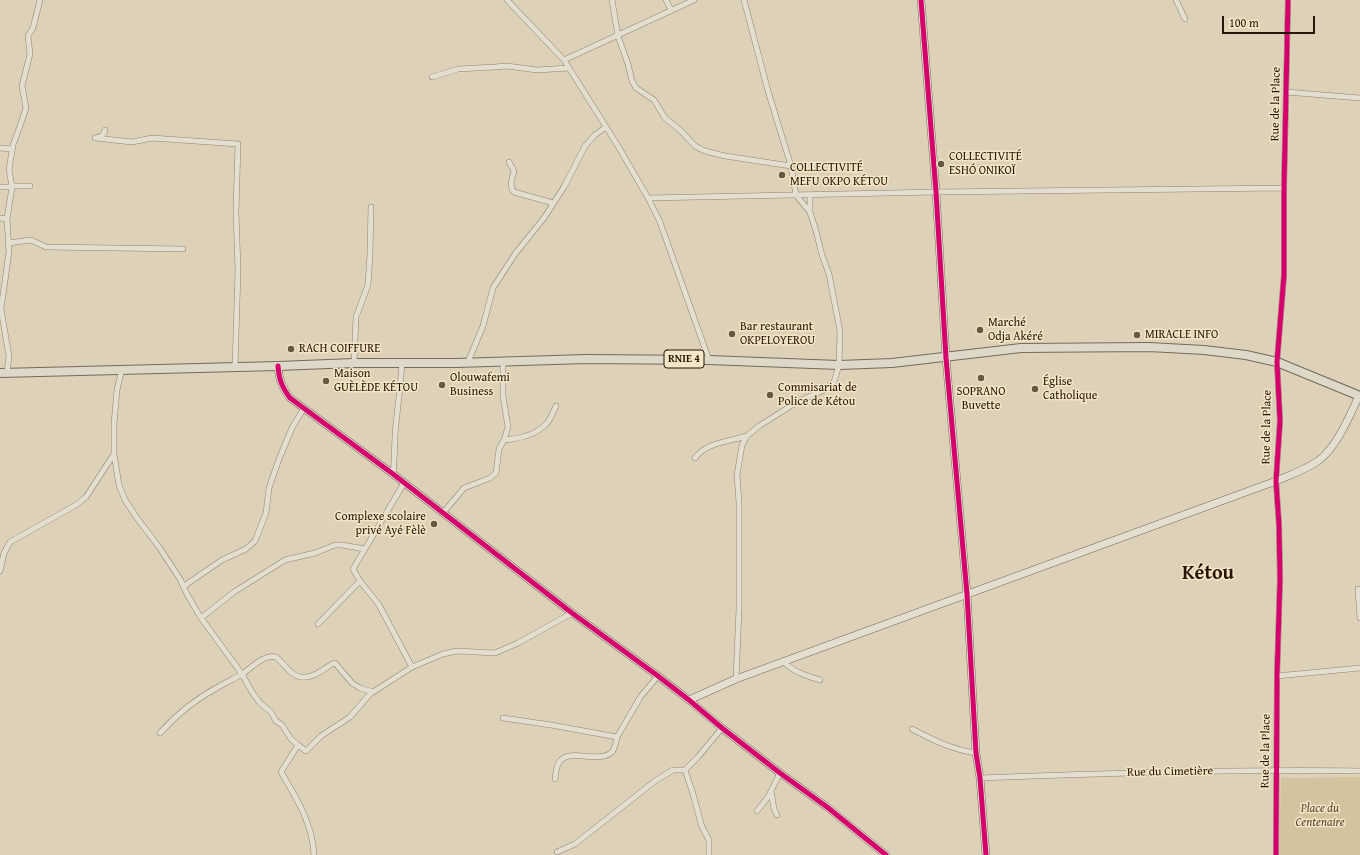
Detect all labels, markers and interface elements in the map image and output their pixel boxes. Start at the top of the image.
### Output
scale bar [1224,8,1317,34]
text: 100 m [1229,14,1259,31]
street label: Rue de la Place [1268,67,1284,141]
place label: COLLECTIVITÉ ESHÓ ONIKOÏ [949,150,1022,178]
marker: COLLECTIVITÉ ESHÓ ONIKOÏ [936,159,946,169]
place label: COLLECTIVITÉ MEFU OKPO KÉTOU [790,161,888,189]
marker: COLLECTIVITÉ MEFU OKPO KÉTOU [777,170,787,180]
place label: Marché Odja Akéré [988,316,1043,344]
place label: Bar restaurant OKPELOYEROU [740,320,815,348]
marker: Marché Odja Akéré [975,325,985,335]
place label: MIRACLE INFO [1145,328,1218,342]
marker: Bar restaurant OKPELOYEROU [727,329,737,339]
marker: MIRACLE INFO [1132,330,1142,340]
place label: RACH COIFFURE [299,342,380,356]
marker: RACH COIFFURE [286,344,296,354]
road number: RNIE 4 [664,350,704,368]
place label: Maison GUÈLÈDE KÉTOU [334,367,418,395]
place label: Olouwafemi Business [450,371,510,399]
marker: SOPRANO Buvette [976,373,986,383]
place label: Église Catholique [1043,375,1097,403]
marker: Maison GUÈLÈDE KÉTOU [321,376,331,386]
marker: Olouwafemi Business [437,380,447,390]
place label: Commisariat de Police de Kétou [778,381,857,409]
marker: Église Catholique [1030,384,1040,394]
place label: SOPRANO Buvette [957,385,1005,413]
marker: Commisariat de Police de Kétou [765,390,775,400]
street label: Rue de la Place [1259,390,1275,464]
place label: Complexe scolaire privé Ayé Fèlè [335,510,426,538]
marker: Complexe scolaire privé Ayé Fèlè [429,519,439,529]
district label: Kétou [1182,562,1234,586]
street label: Rue de la Place [1258,714,1274,788]
street label: Rue du Cimetière [1127,764,1213,780]
park label: Place du Centenaire [1295,802,1345,830]

